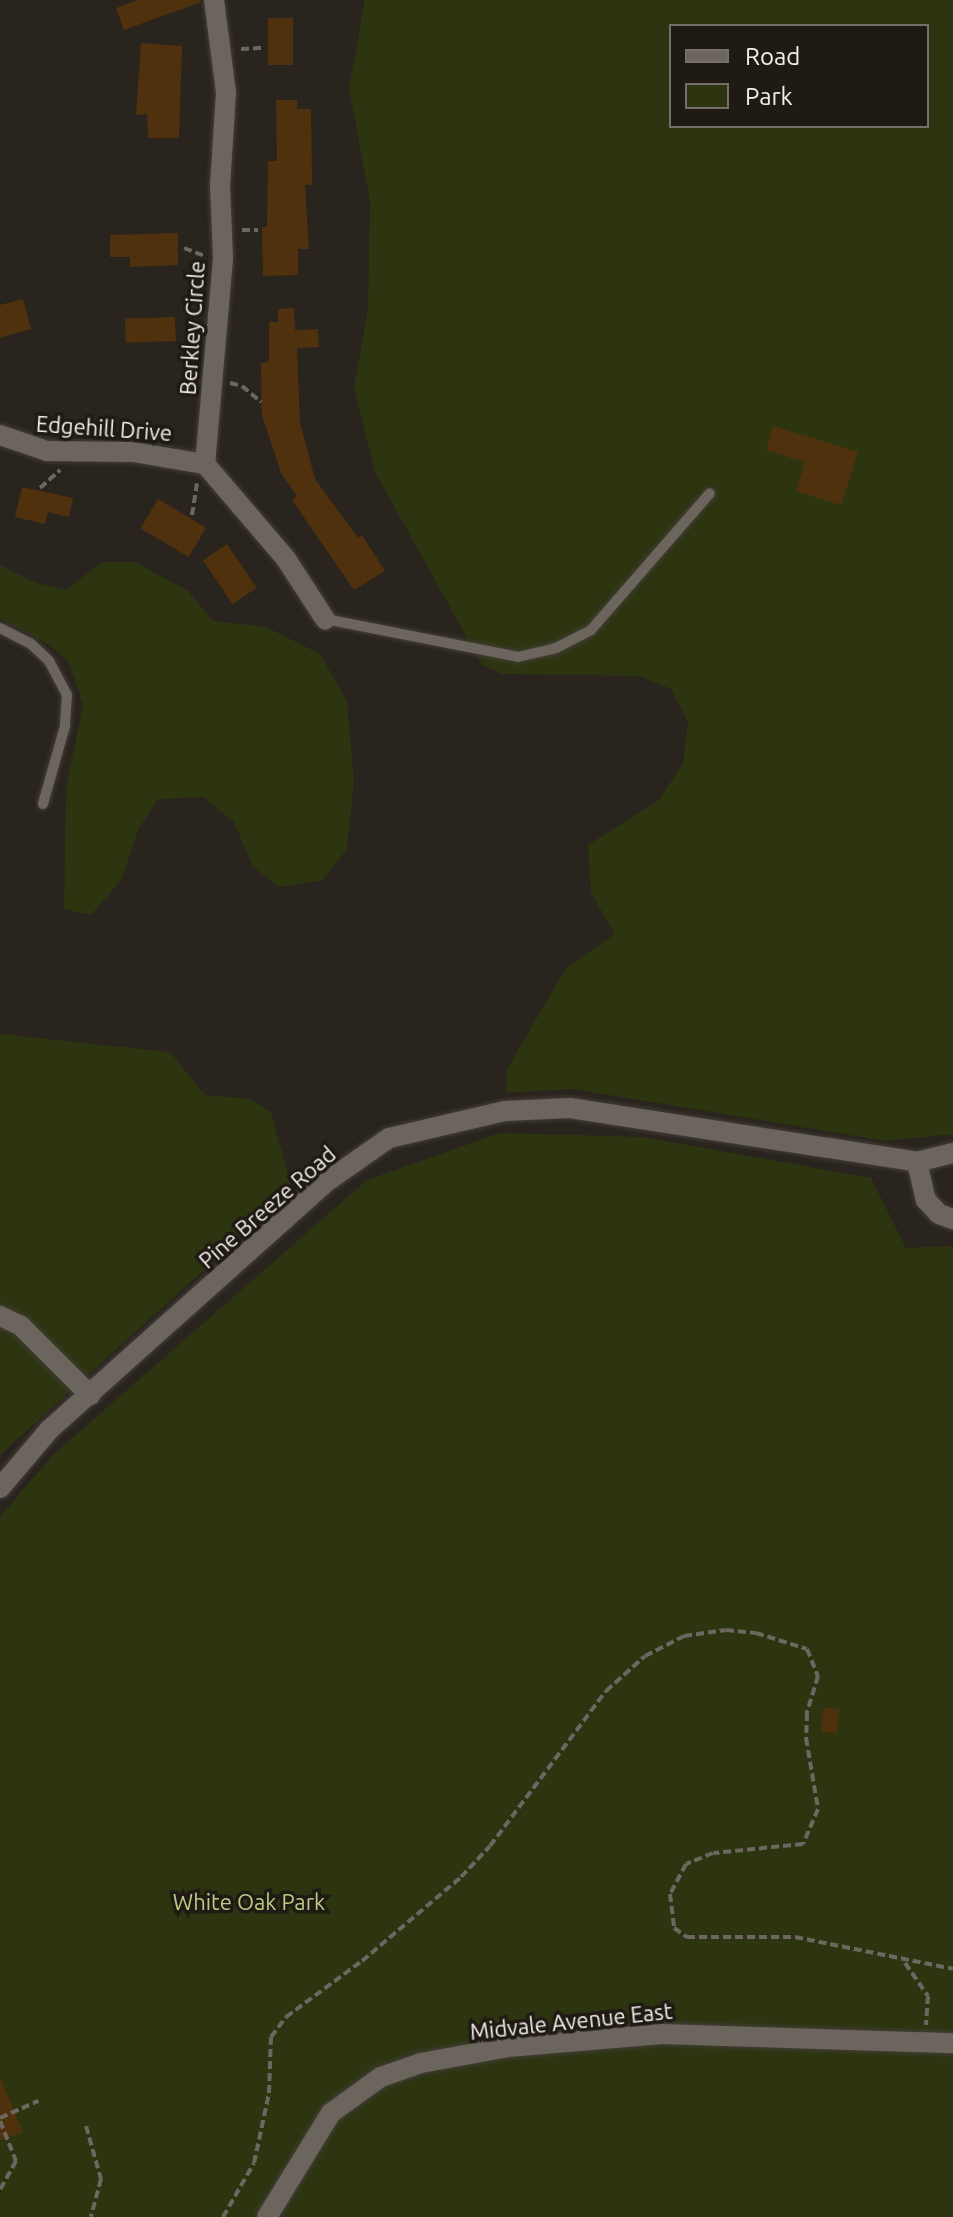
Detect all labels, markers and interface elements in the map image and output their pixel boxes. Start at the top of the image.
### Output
legend [669,24,929,128]
text: Road [745,43,800,70]
text: Park [745,83,793,110]
street label: Berkley Circle [174,260,210,396]
street label: Edgehill Drive [35,410,173,446]
street label: Pine Breeze Road [193,1140,341,1274]
park label: White Oak Park [173,1889,325,1915]
street label: Midvale Avenue East [469,1997,673,2045]

